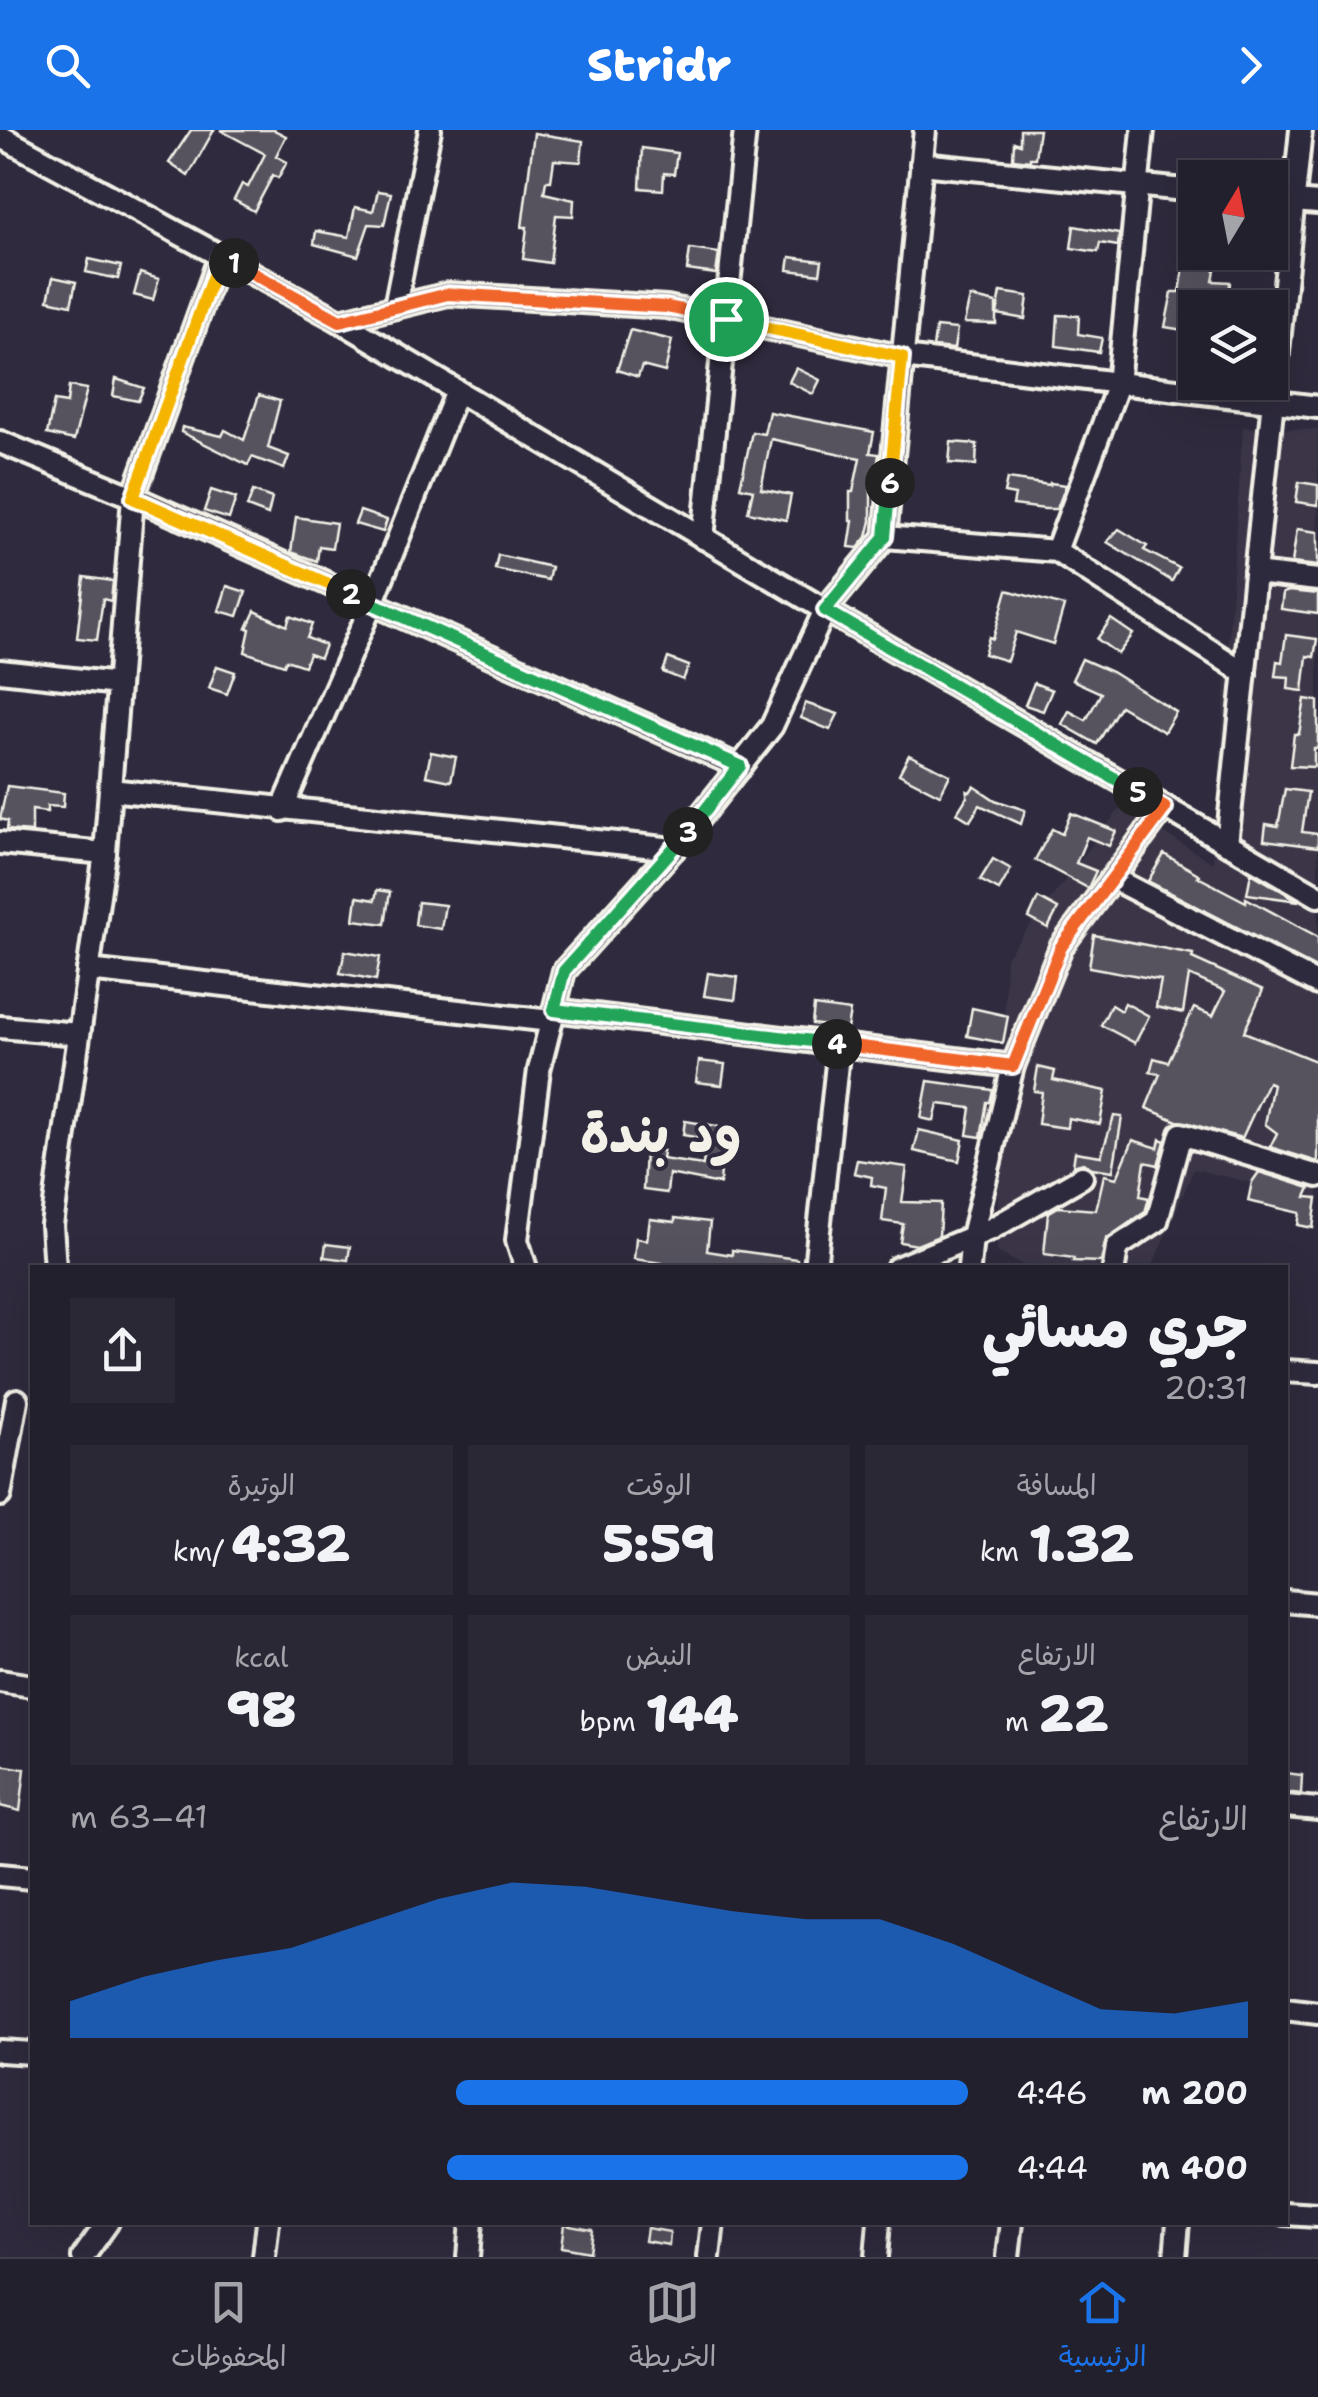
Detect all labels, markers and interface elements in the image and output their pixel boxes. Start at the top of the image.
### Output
text: Stridr [587,35,731,95]
icon: search [40,38,95,93]
icon: forward [1223,38,1278,93]
north arrow [1178,160,1288,270]
map controls [1178,160,1288,400]
pin: 1 [209,238,259,288]
text: 1 [228,244,240,282]
pin [684,277,769,362]
button: layers [1178,290,1288,400]
icon: arrive [699,292,754,347]
pin: 6 [865,458,915,508]
text: 6 [880,464,900,502]
pin: 2 [326,569,376,619]
text: 2 [341,575,361,613]
pin: 5 [1113,767,1163,817]
text: 5 [1129,773,1147,811]
pin: 3 [663,807,713,857]
text: 3 [678,813,698,851]
pin: 4 [812,1019,862,1069]
text: 4 [827,1025,847,1063]
district label: ود بندة [580,1096,742,1170]
text: جري مسائي [982,1291,1248,1365]
button: share [70,1298,175,1403]
text: 20:31 [1164,1366,1248,1409]
text: الوتيرة [228,1466,295,1504]
text: الوقت [626,1466,692,1504]
text: المسافة [1017,1466,1097,1504]
text: 4:32 [232,1510,350,1577]
text: 5:59 [603,1510,715,1577]
text: 1.32 [1029,1510,1134,1577]
text: /km [173,1532,232,1570]
text: km [980,1532,1029,1570]
text: النبض [626,1636,692,1674]
text: الارتفاع [1017,1636,1096,1674]
text: kcal [234,1638,289,1676]
text: 98 [226,1676,296,1743]
text: 144 [645,1680,738,1747]
text: 22 [1039,1680,1109,1747]
text: bpm [580,1702,645,1740]
text: m [1005,1702,1039,1740]
text: 41–63 m [70,1795,208,1838]
text: الارتفاع [1158,1797,1248,1840]
text: 4:46 [1016,2071,1088,2114]
text: 200 m [1141,2071,1248,2114]
text: 4:44 [1016,2146,1088,2189]
text: 400 m [1141,2146,1248,2189]
tab: المحفوظات [171,2275,287,2381]
tab: الخريطة [629,2275,716,2381]
tab: الرئيسية [1059,2275,1147,2381]

